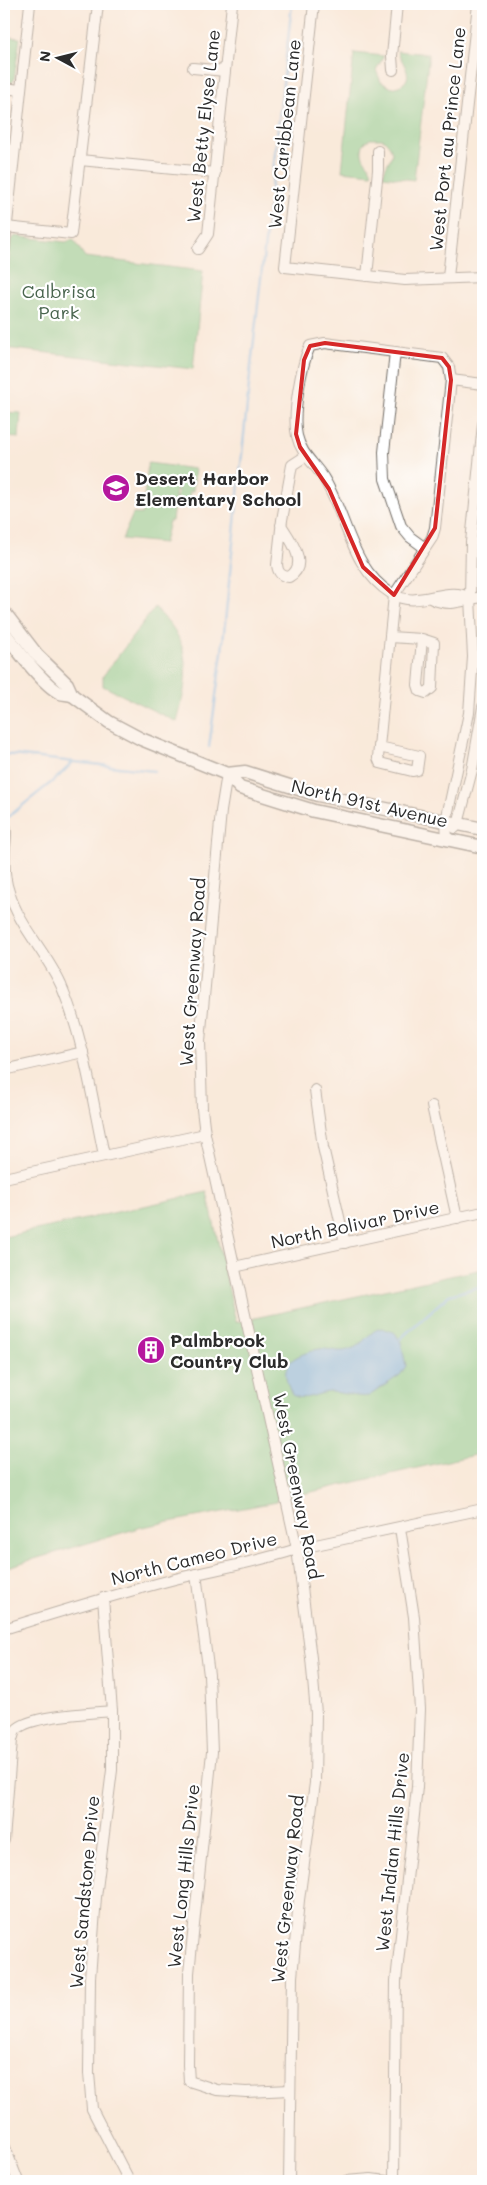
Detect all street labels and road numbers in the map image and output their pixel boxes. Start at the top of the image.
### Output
street label: West Port au Prince Lane [423,26,471,252]
street label: West Betty Elyse Lane [181,28,225,224]
street label: West Caribbean Lane [262,38,306,230]
street label: North 91st Avenue [289,773,451,833]
street label: West Greenway Road [173,877,211,1067]
street label: North Bolivar Drive [268,1194,442,1254]
street label: West Greenway Road [268,1391,328,1581]
street label: North Cameo Drive [108,1526,280,1590]
street label: West Indian Hills Drive [370,1751,414,1953]
street label: West Long Hills Drive [161,1783,205,1969]
street label: West Sandstone Drive [64,1794,104,1990]
street label: West Greenway Road [265,1794,309,1984]

